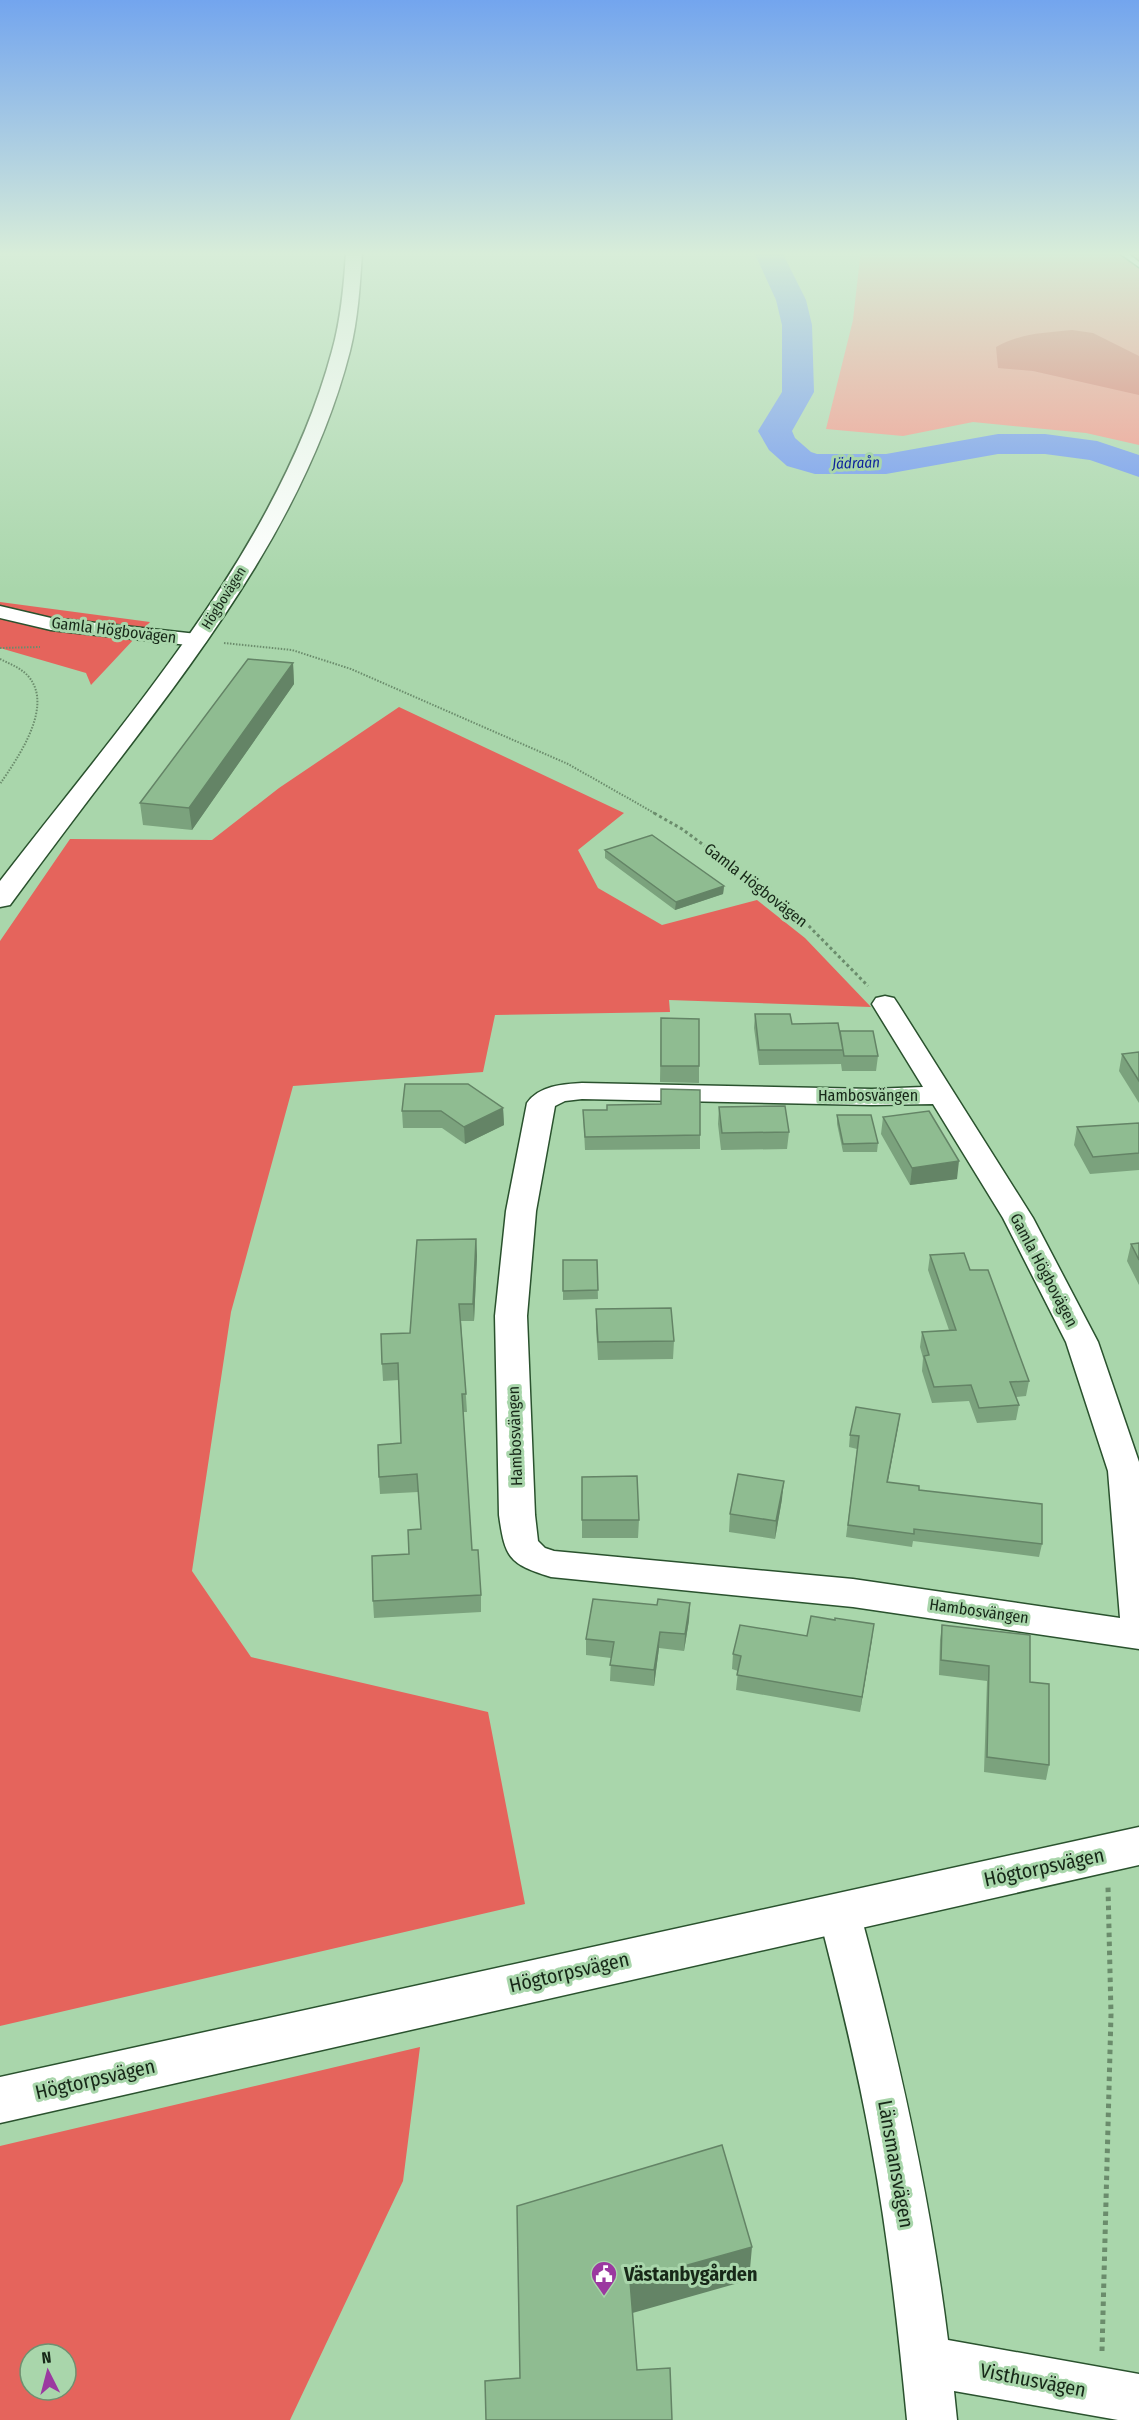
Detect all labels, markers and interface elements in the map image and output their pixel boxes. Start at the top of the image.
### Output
water label: Jädraån [831,453,880,473]
street label: Högbovägen [198,564,250,632]
street label: Gamla Högbovägen [50,613,178,647]
street label: Gamla Högbovägen [701,839,811,931]
street label: Hambosvängen [818,1086,918,1105]
street label: Gamla Högbovägen [1006,1210,1082,1330]
street label: Hambosvängen [504,1386,526,1486]
street label: Hambosvängen [928,1595,1030,1627]
street label: Högtorpsvägen [982,1843,1106,1891]
street label: Högtorpsvägen [507,1947,631,1997]
street label: Högtorpsvägen [33,2054,157,2104]
street label: Länsmansvägen [873,2098,919,2230]
public building icon: Västanbygården [589,2259,619,2297]
place label: Västanbygården [623,2262,757,2286]
north arrow [18,2342,78,2402]
text: N [41,2348,52,2368]
street label: Visthusvägen [978,2358,1088,2402]

